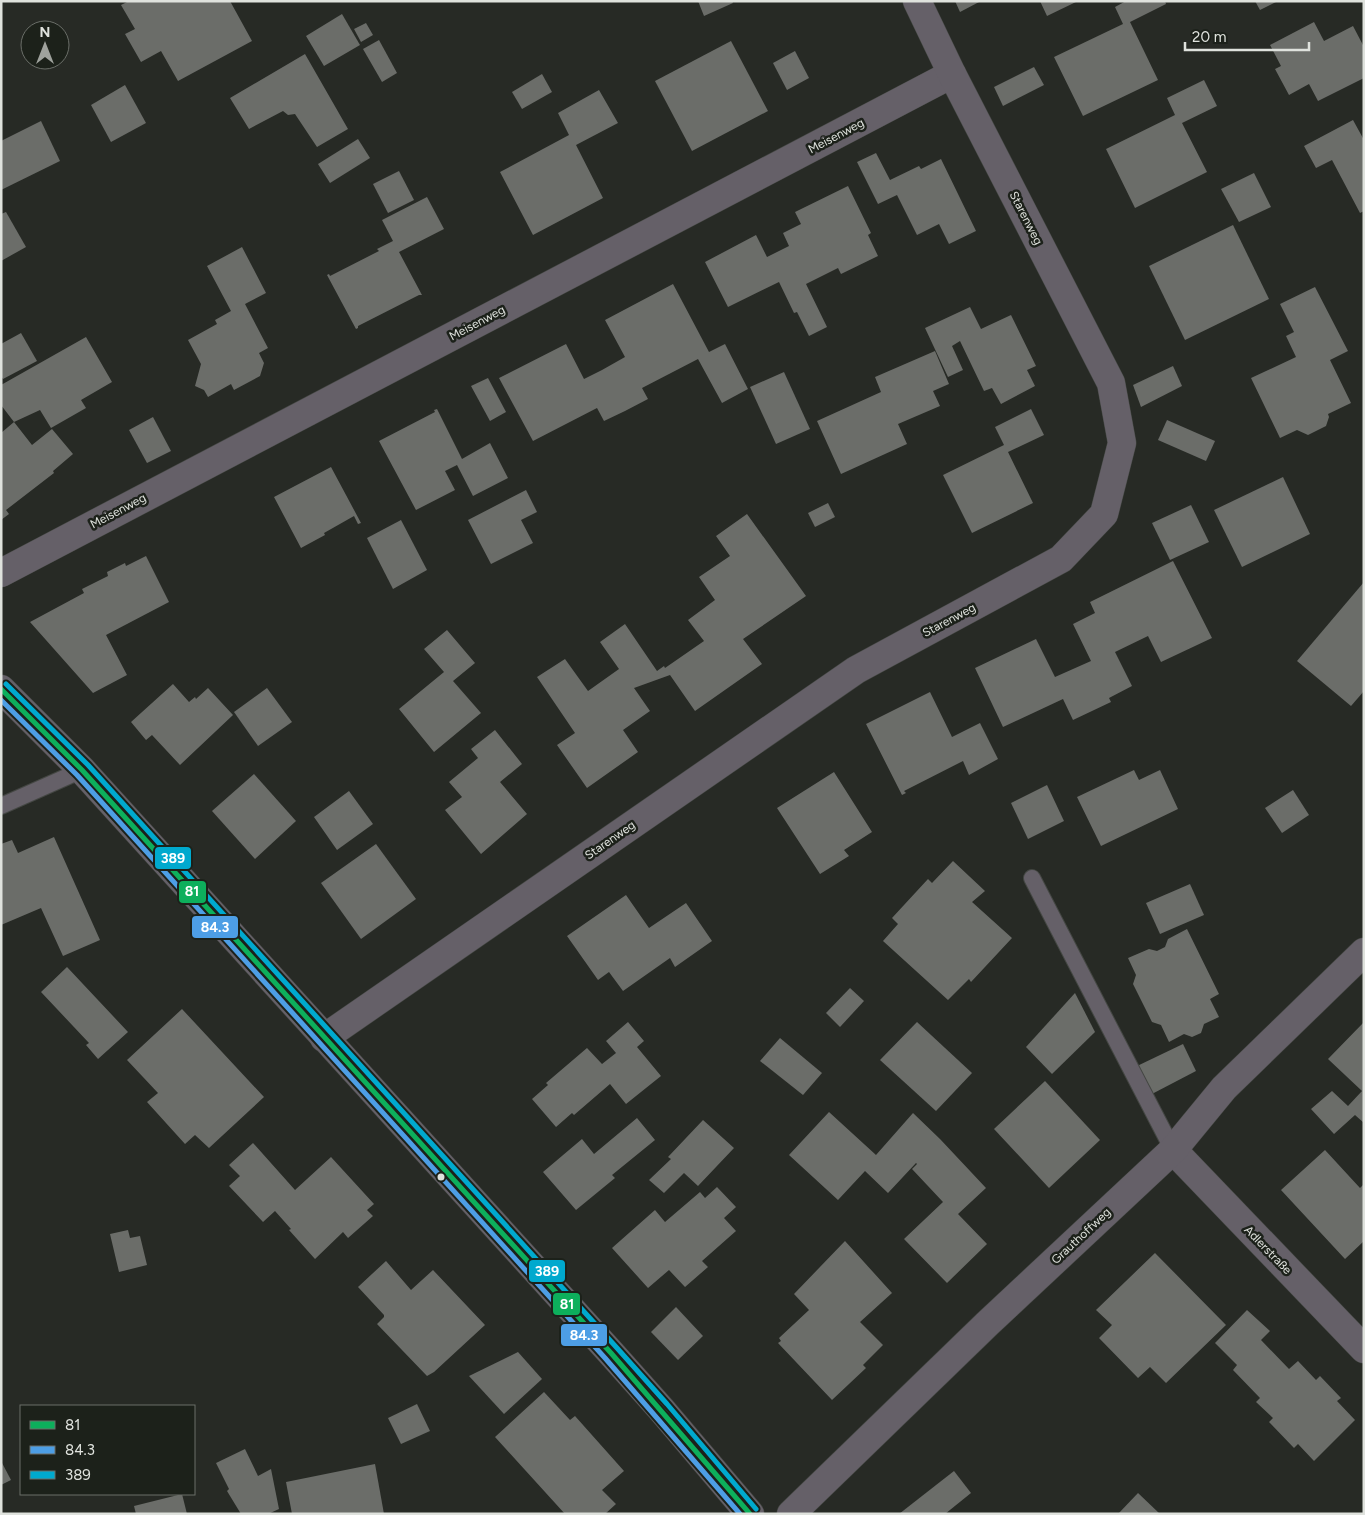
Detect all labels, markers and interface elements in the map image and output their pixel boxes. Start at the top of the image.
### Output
north arrow [20,20,70,70]
scale bar [1185,20,1309,52]
text: N [40,24,50,41]
text: 20 m [1192,28,1226,46]
street label: Meisenweg [806,115,866,157]
street label: Starenweg [1007,189,1045,247]
street label: Meisenweg [447,302,507,344]
street label: Meisenweg [88,490,148,532]
street label: Starenweg [920,600,978,640]
street label: Starenweg [582,818,638,862]
line badge: 389 [154,846,192,870]
text: 389 [161,850,185,867]
line badge: 81 [178,880,207,904]
text: 81 [185,883,199,900]
line badge: 84.3 [191,915,239,939]
text: 84.3 [201,919,230,936]
unlabelled marker [436,1172,446,1182]
street label: Grauthoffweg [1048,1205,1114,1267]
street label: Adlerstraße [1241,1223,1295,1277]
line badge: 389 [528,1259,566,1283]
text: 389 [535,1263,559,1280]
line badge: 81 [552,1292,581,1316]
text: 81 [560,1296,574,1313]
line badge: 84.3 [560,1323,608,1347]
text: 84.3 [570,1327,599,1344]
legend [20,1405,195,1495]
text: 81 [65,1416,80,1434]
text: 84.3 [65,1441,95,1459]
text: 389 [65,1466,91,1484]

